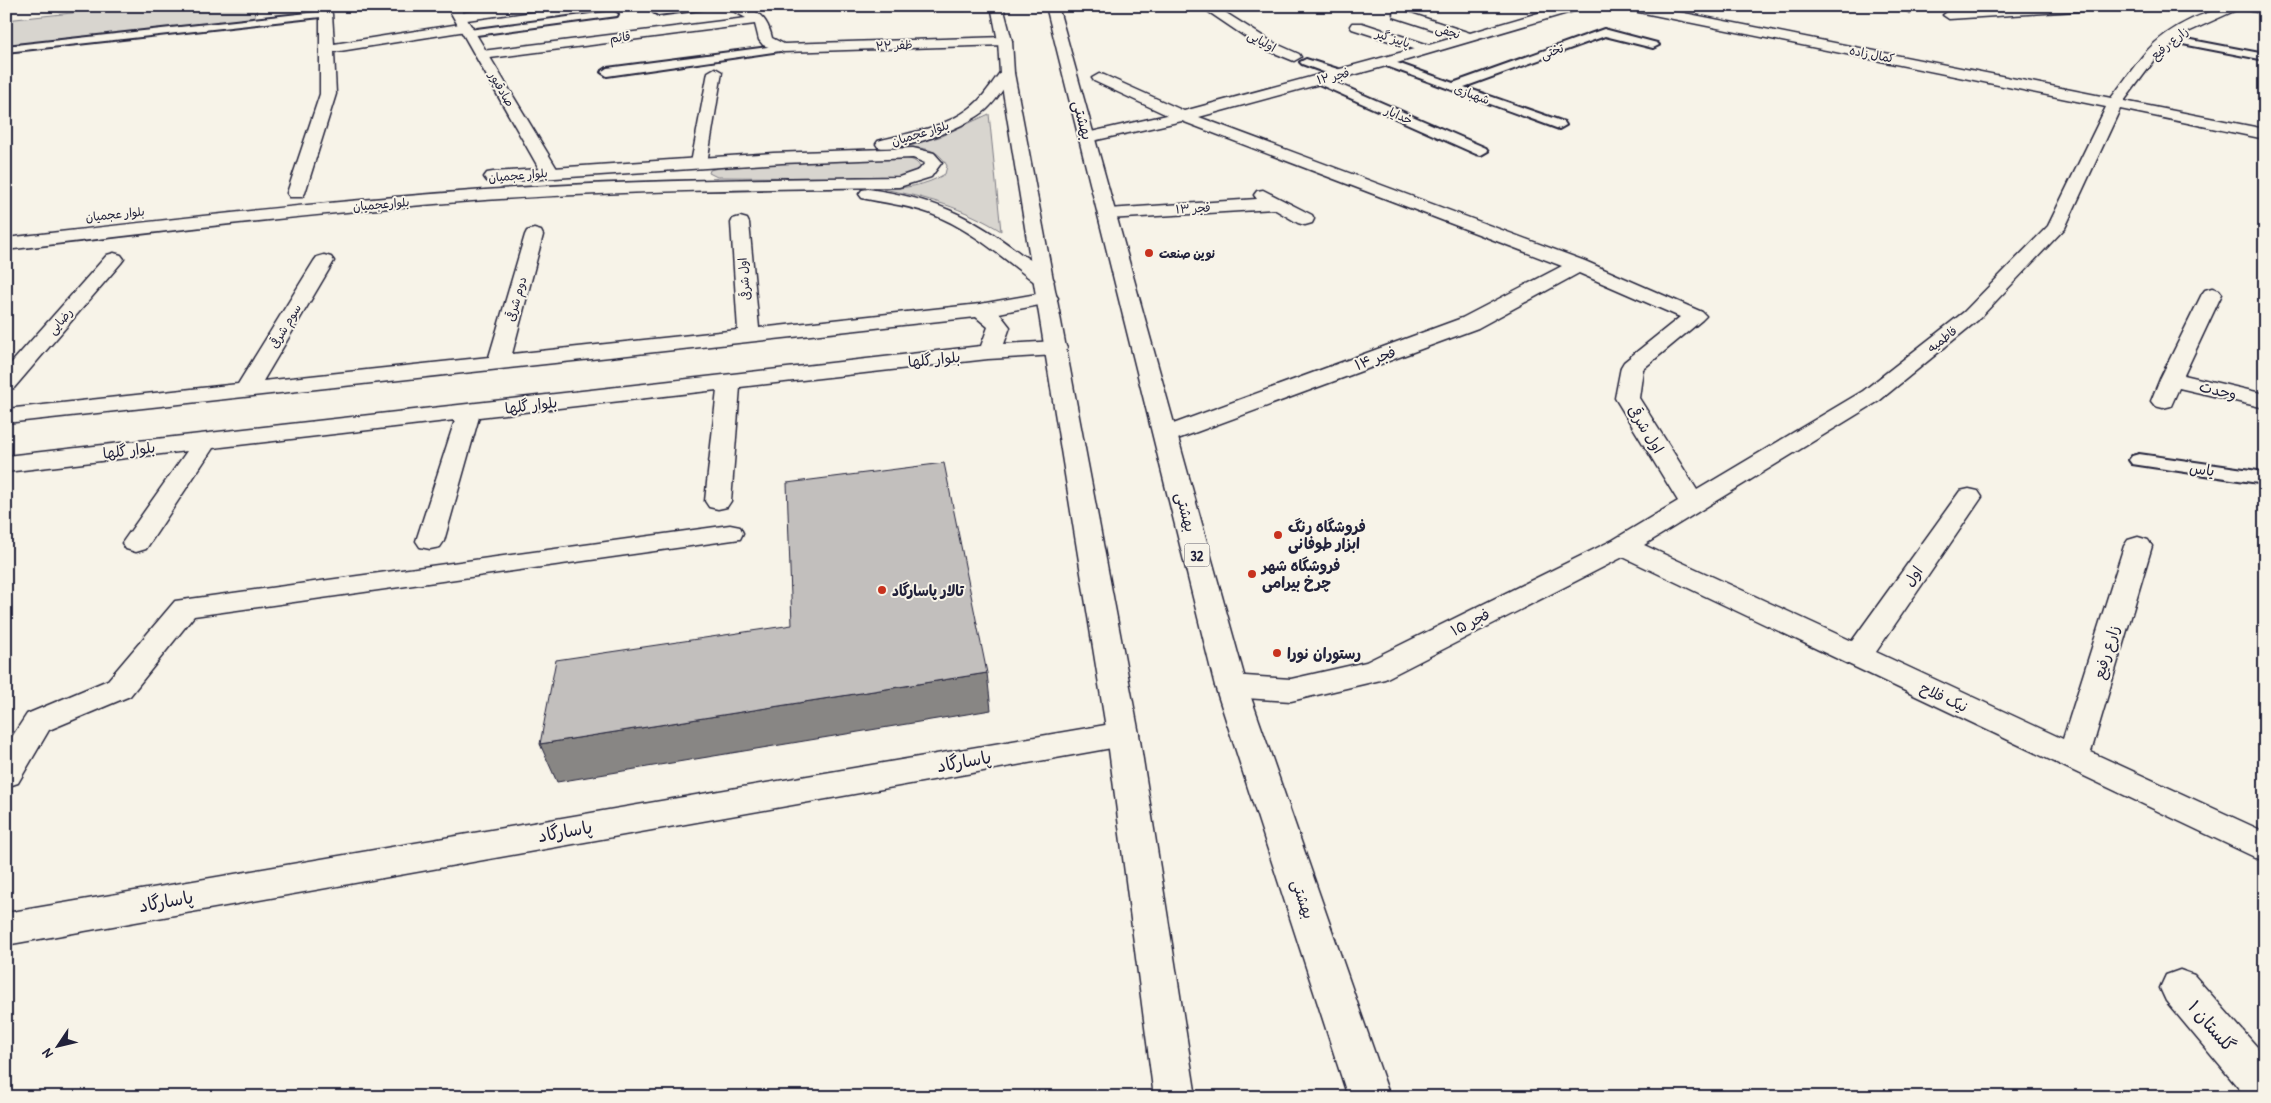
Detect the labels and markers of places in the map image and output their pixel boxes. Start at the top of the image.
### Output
place label: نوین صنعت [1159,245,1215,262]
marker: نوین صنعت [1143,247,1155,259]
place label: فروشگاه رنگ ابزار طوفانی [1288,516,1366,554]
marker: فروشگاه رنگ ابزار طوفانی [1272,529,1284,541]
place label: فروشگاه شهر چرخ بیرامی [1260,555,1341,593]
marker: فروشگاه شهر چرخ بیرامی [1246,568,1258,580]
place label: تالار پاسارگاد [892,580,964,601]
marker: تالار پاسارگاد [876,584,888,596]
place label: رستوران نورا [1287,643,1361,664]
marker: رستوران نورا [1271,647,1283,659]

